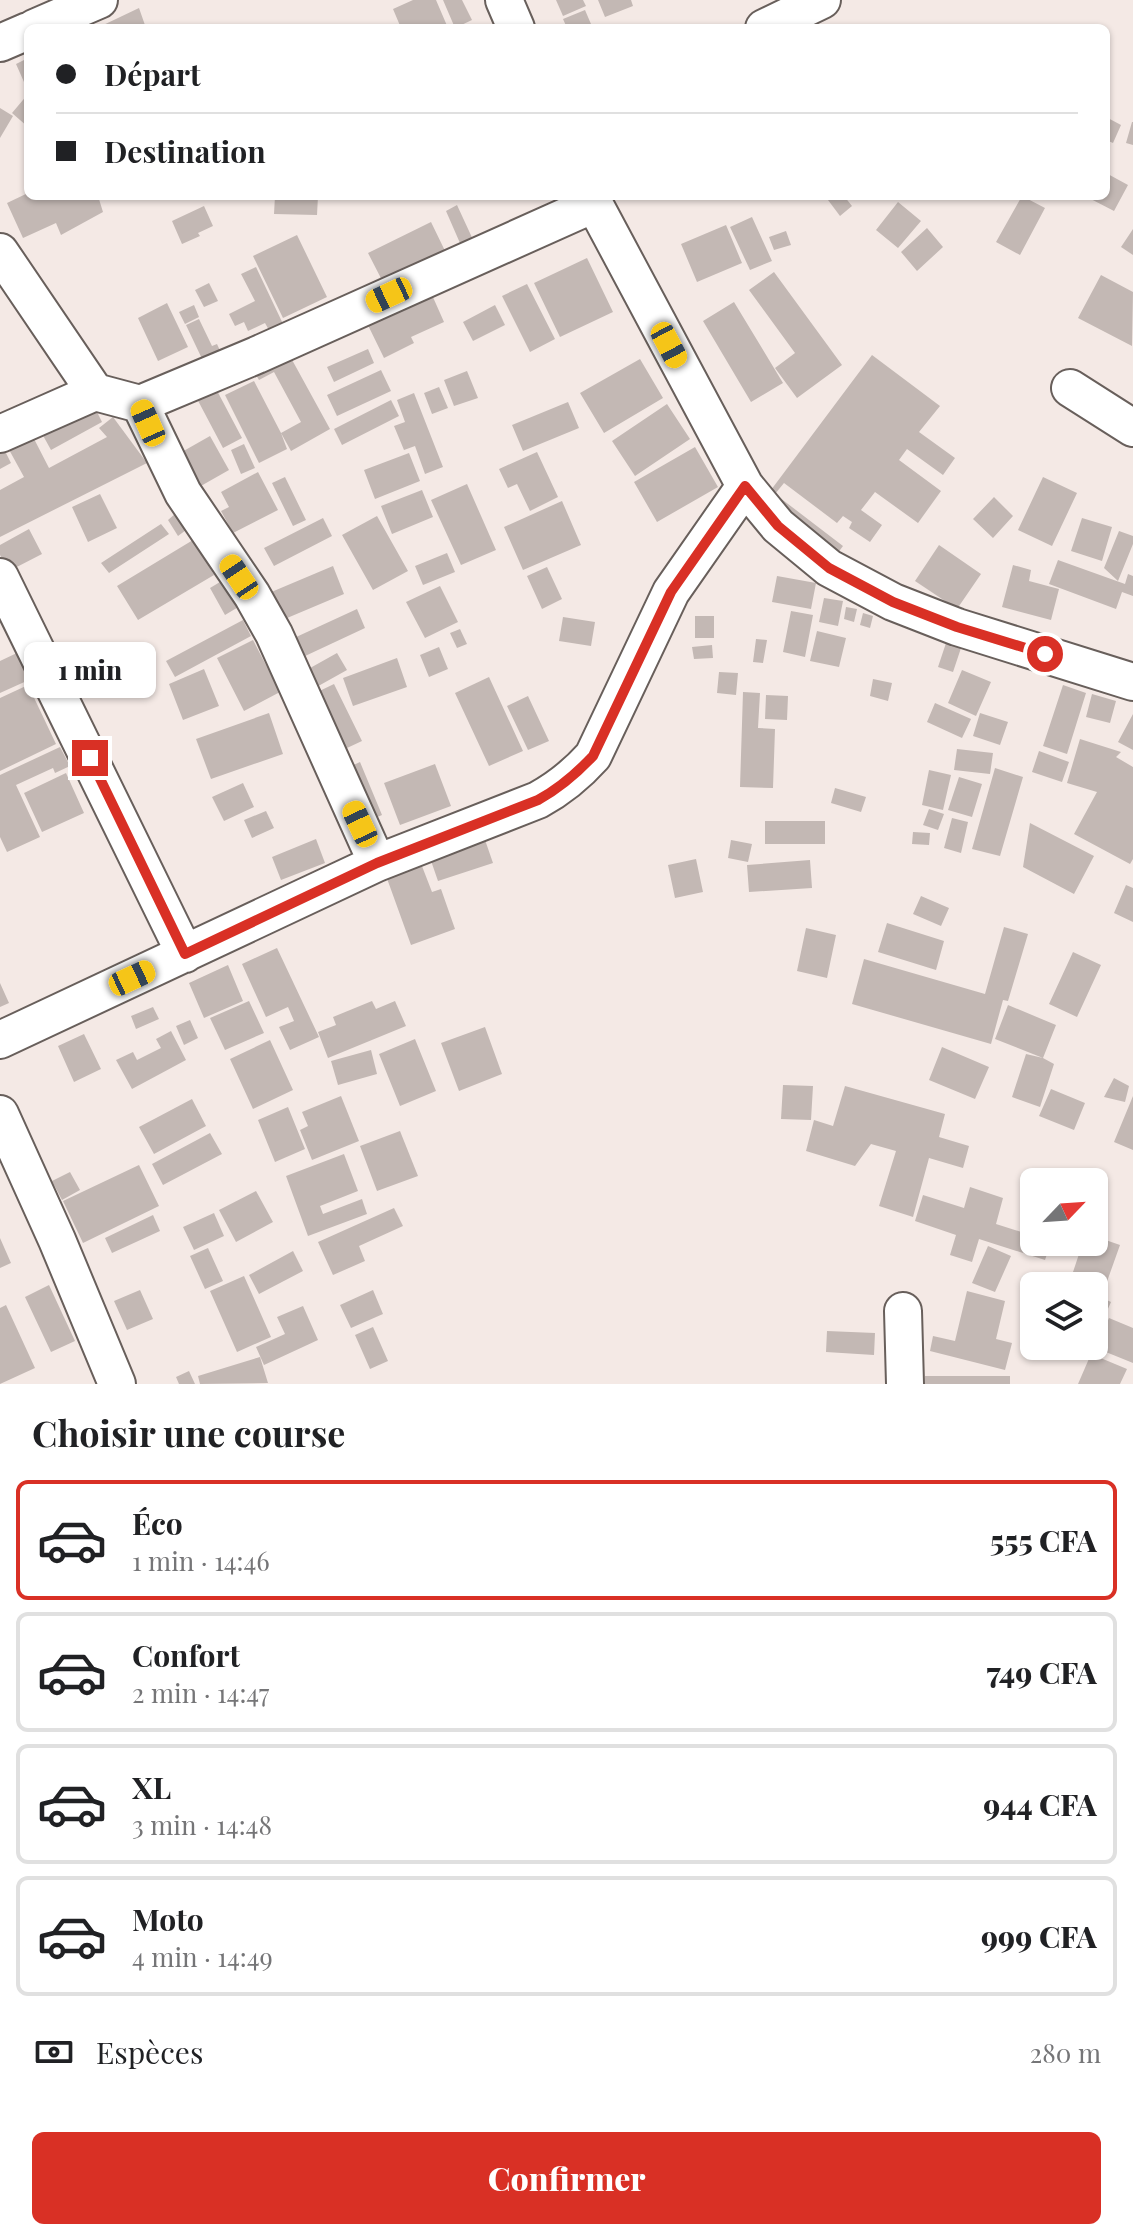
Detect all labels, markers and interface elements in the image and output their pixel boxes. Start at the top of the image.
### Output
text: Départ [104,54,201,94]
text: Destination [104,131,266,171]
car [362,274,416,316]
car [647,318,691,372]
car [127,396,169,450]
car [216,550,262,604]
route start [1027,636,1063,672]
callout: 1 min [24,642,156,698]
text: 1 min [58,652,122,687]
route end [72,740,108,776]
car [339,797,381,851]
car [105,957,159,999]
north arrow [1020,1168,1108,1256]
map controls [1020,1168,1108,1360]
button: layers [1020,1272,1108,1360]
text: Choisir une course [32,1408,345,1456]
text: Éco [132,1503,183,1543]
icon: car [36,1504,108,1576]
text: 555 CFA [990,1520,1097,1560]
text: 1 min · 14:46 [132,1543,270,1578]
text: Confort [132,1635,240,1675]
icon: car [36,1636,108,1708]
text: 749 CFA [987,1652,1097,1692]
text: 2 min · 14:47 [132,1675,269,1710]
text: XL [132,1767,171,1807]
icon: car [36,1768,108,1840]
text: 944 CFA [983,1784,1097,1824]
text: 3 min · 14:48 [132,1807,272,1842]
text: Moto [132,1899,204,1939]
icon: car [36,1900,108,1972]
text: 999 CFA [981,1916,1097,1956]
text: 4 min · 14:49 [132,1939,273,1974]
icon: cash [32,2030,76,2074]
text: Espèces [96,2032,203,2072]
text: 280 m [1030,2035,1101,2070]
button: Confirmer [32,2132,1101,2224]

